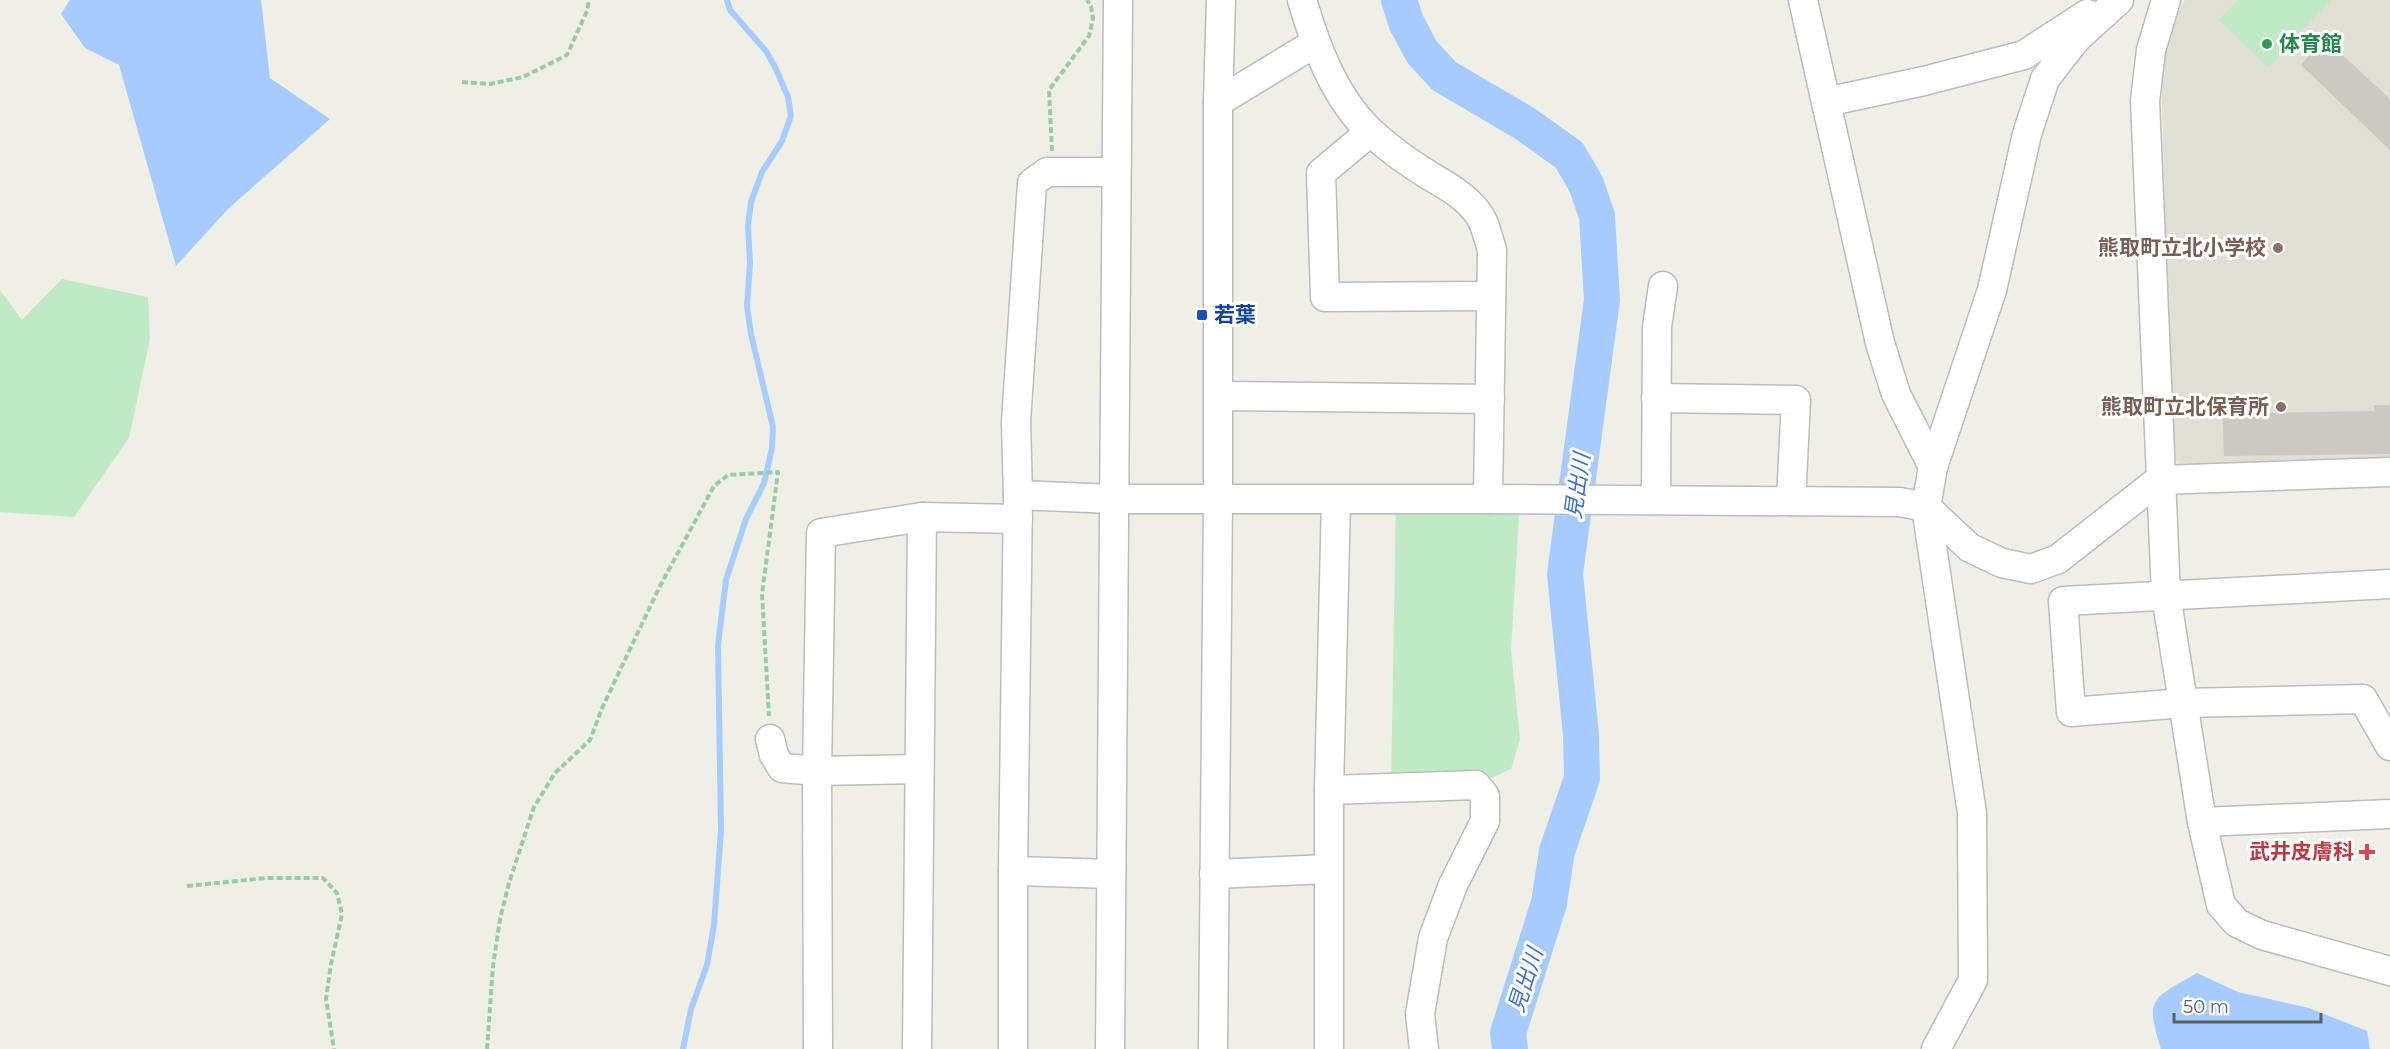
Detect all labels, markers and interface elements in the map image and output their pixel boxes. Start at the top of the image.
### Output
place label: 体育館 [2279,31,2342,56]
marker: 体育館 [2260,37,2274,51]
place label: 熊取町立北小学校 [2098,235,2266,260]
marker: 熊取町立北小学校 [2271,241,2285,255]
place label: 若葉 [1214,302,1256,327]
marker: 若葉 [1195,308,1209,322]
place label: 熊取町立北保育所 [2101,394,2269,419]
marker: 熊取町立北保育所 [2274,400,2288,414]
water label: 見出川 [1560,450,1596,521]
place label: 武井皮膚科 [2249,839,2354,864]
marker: 武井皮膚科 [2358,843,2376,861]
water label: 見出川 [1502,943,1549,1016]
scale bar [2174,986,2321,1024]
text: 50 m [2183,996,2229,1018]

